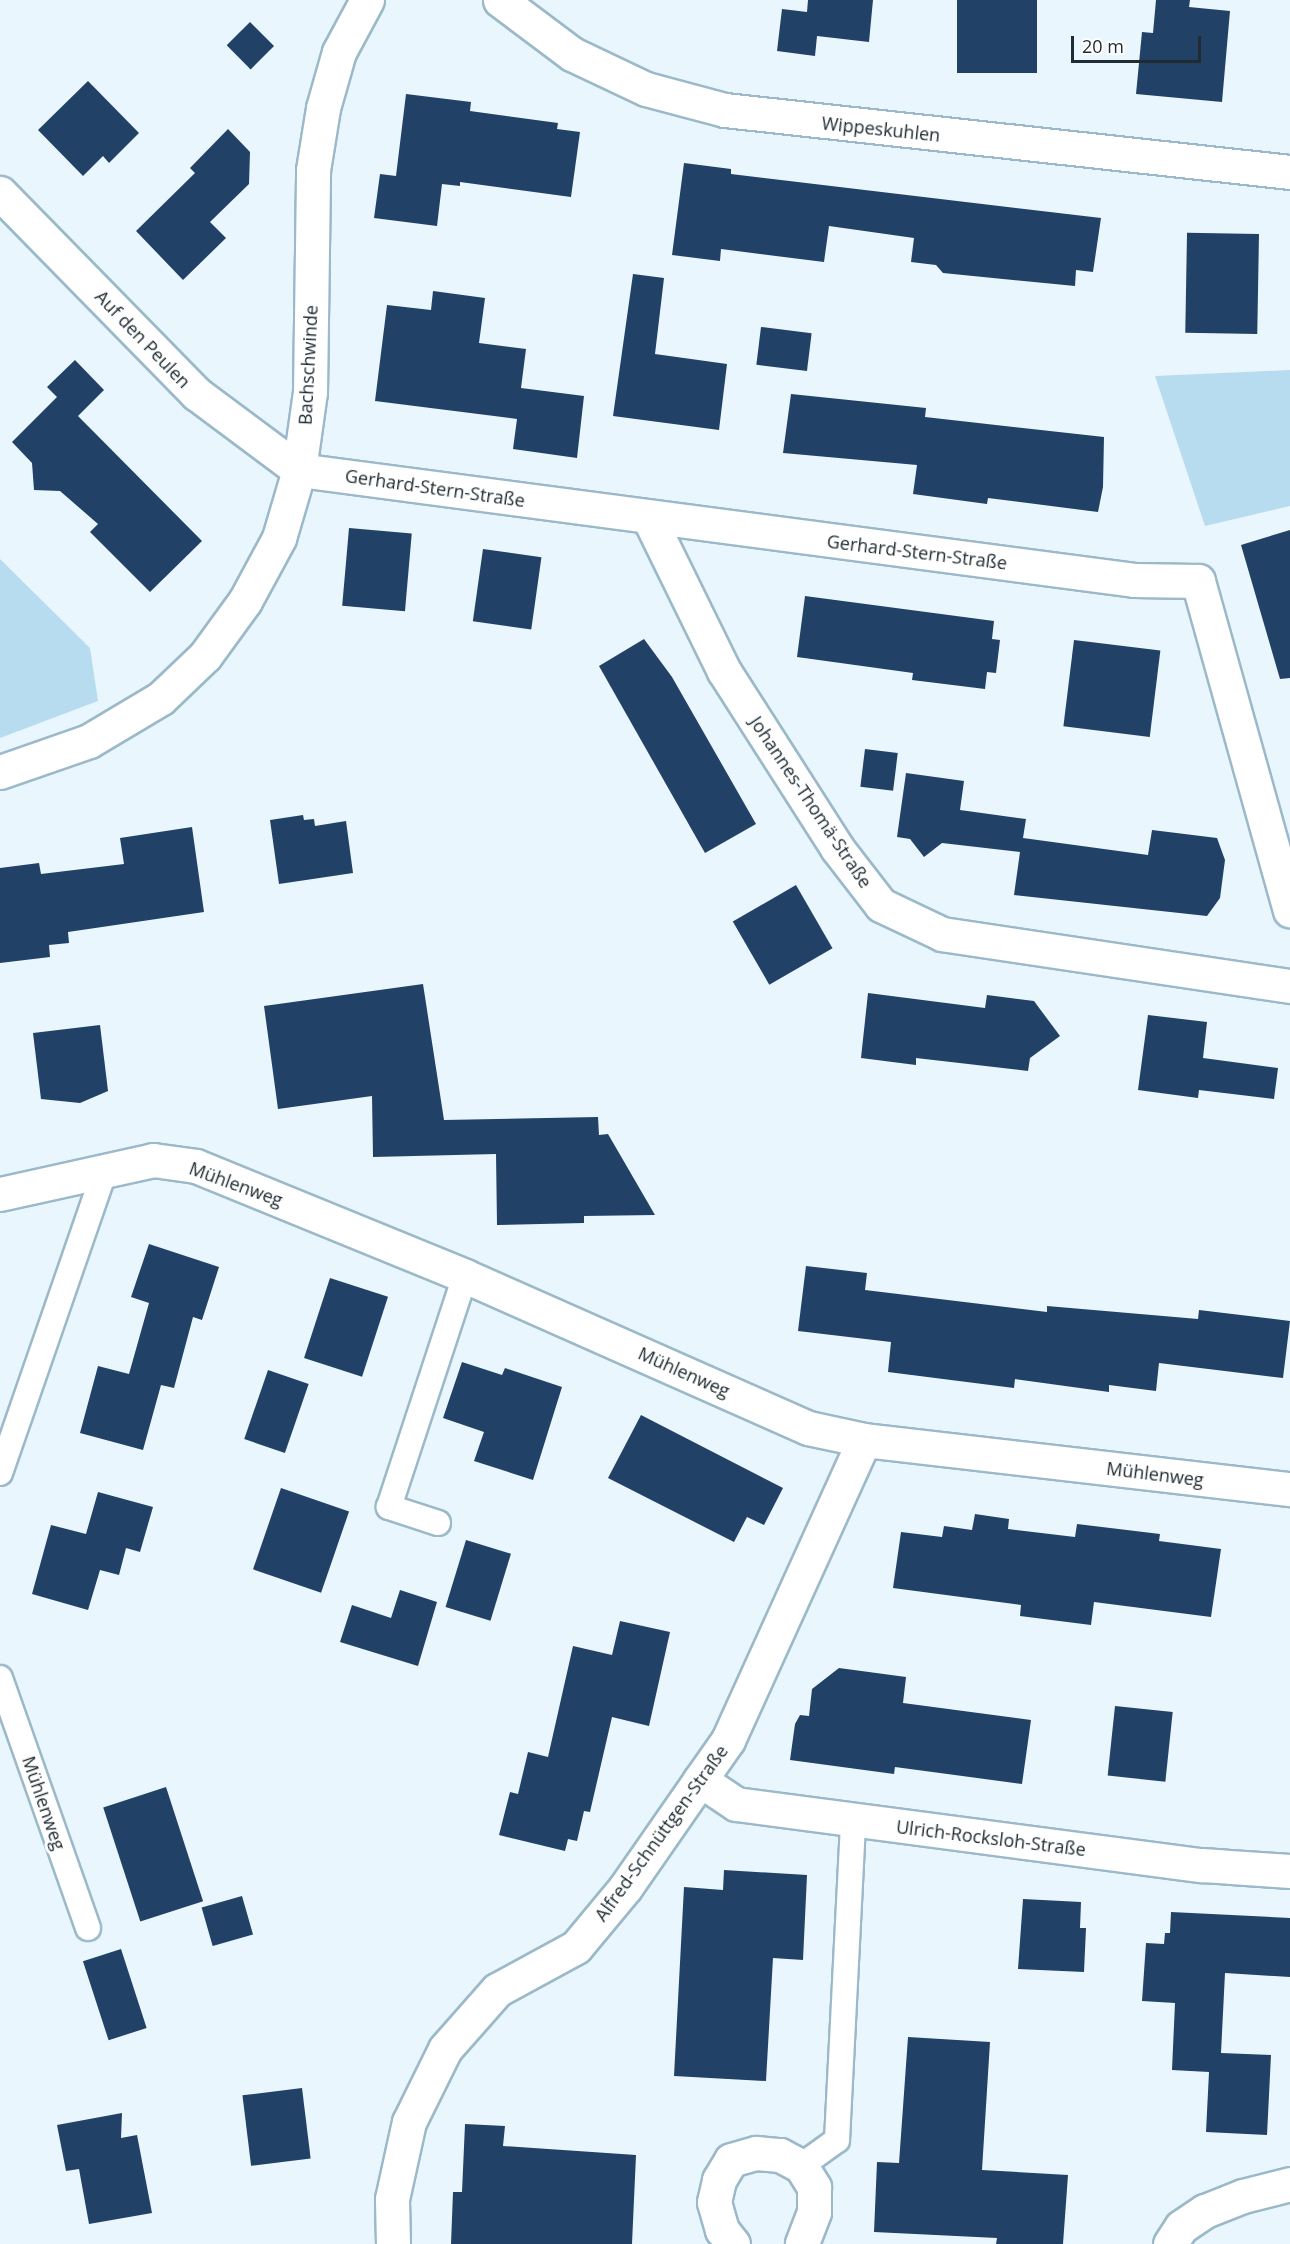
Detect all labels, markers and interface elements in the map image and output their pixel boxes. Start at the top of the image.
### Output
scale bar [1074,24,1204,62]
text: 20 m [1082,34,1124,58]
street label: Wippeskuhlen [821,112,941,146]
street label: Auf den Peulen [91,286,195,392]
street label: Bachschwinde [294,304,322,426]
street label: Gerhard-Stern-Straße [344,465,526,511]
street label: Gerhard-Stern-Straße [826,530,1008,574]
street label: Johannes-Thomä-Straße [745,712,877,892]
street label: Mühlenweg [186,1157,286,1211]
street label: Mühlenweg [635,1342,733,1402]
street label: Mühlenweg [1105,1457,1205,1491]
street label: Alfred-Schnüttgen-Straße [590,1741,732,1925]
street label: Mühlenweg [18,1753,70,1853]
street label: Ulrich-Rocksloh-Straße [895,1816,1087,1860]

